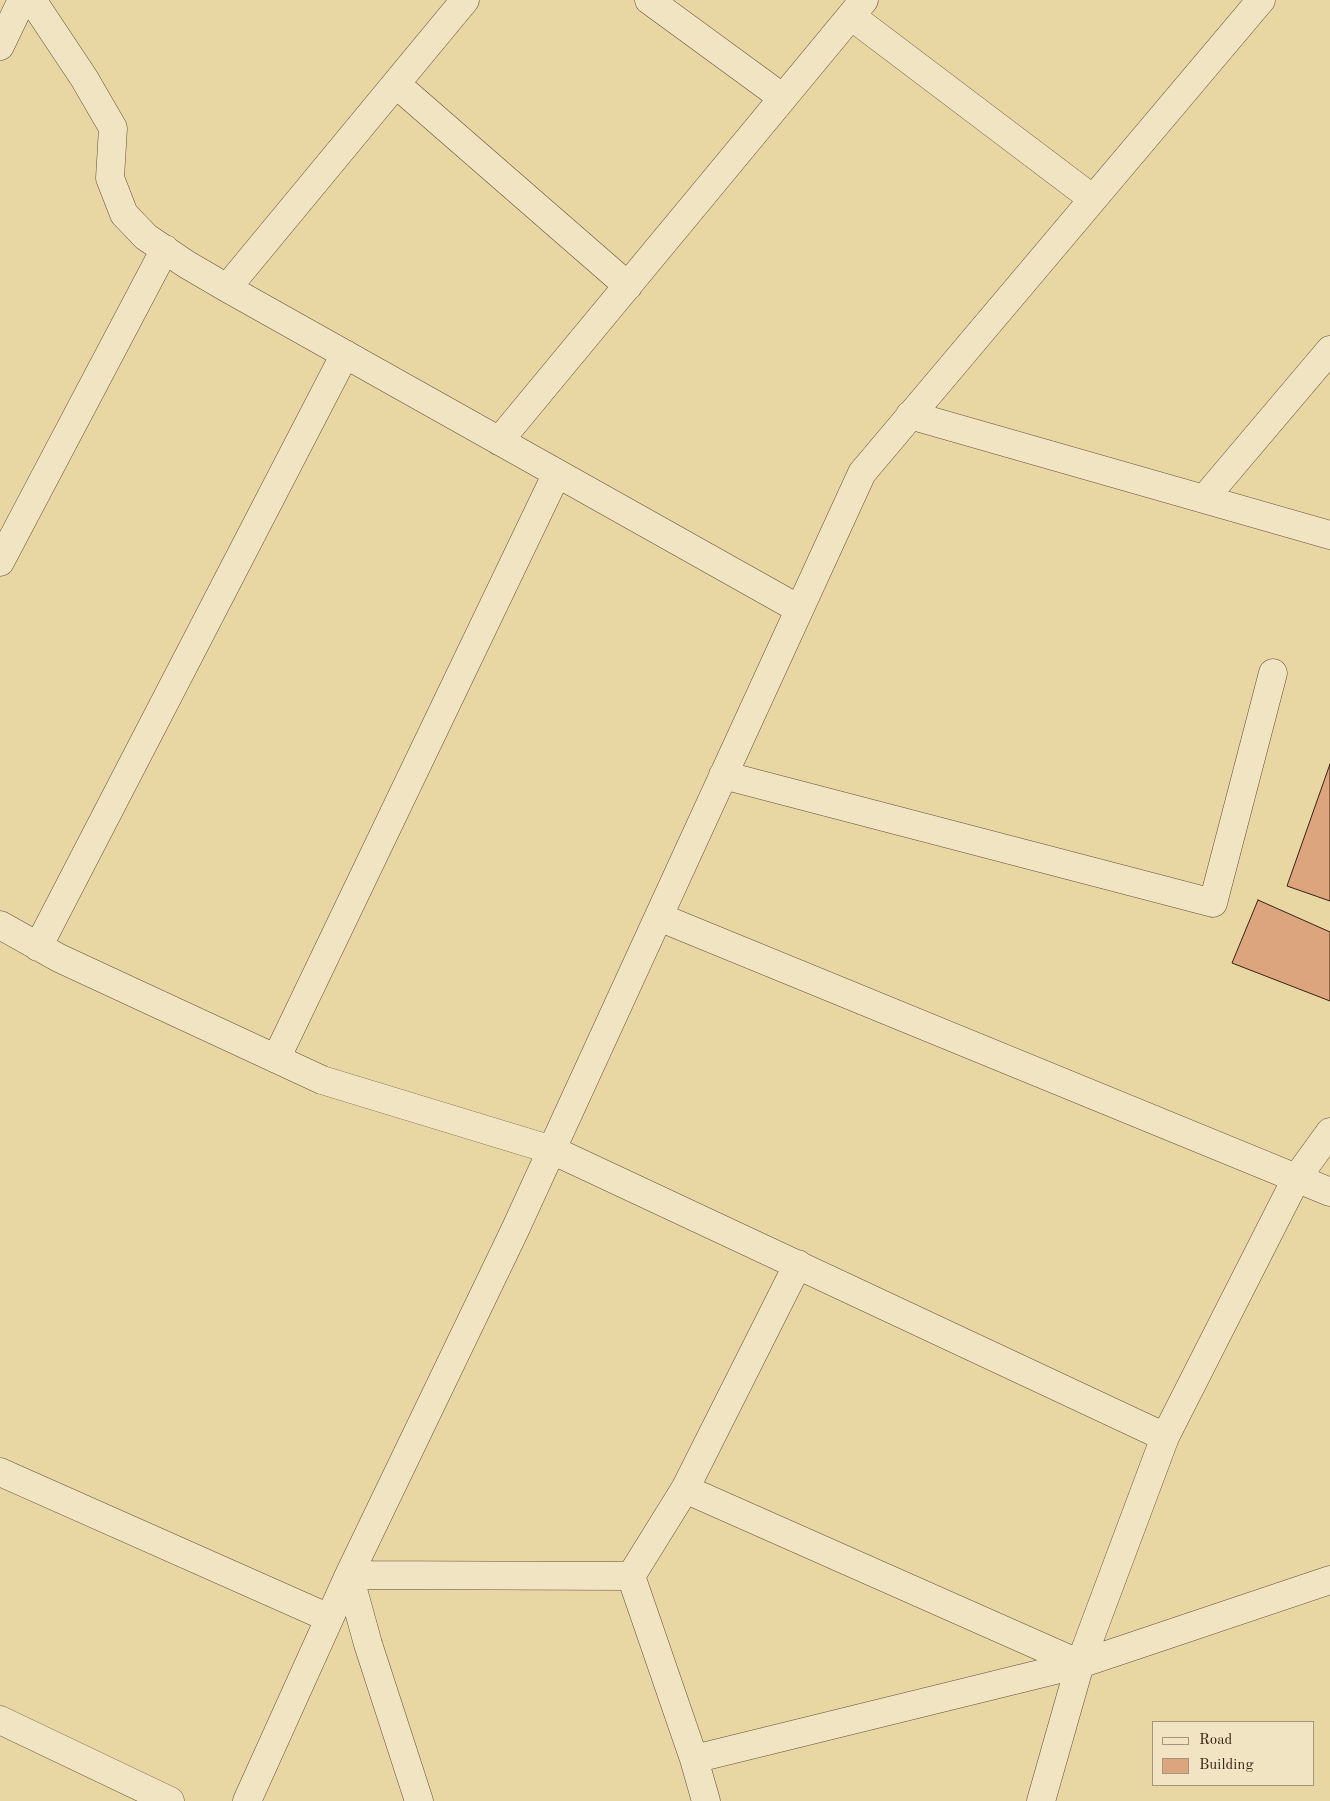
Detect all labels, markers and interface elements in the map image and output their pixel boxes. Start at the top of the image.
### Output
legend [1152,1721,1315,1786]
text: Road [1199,1733,1232,1748]
text: Building [1199,1758,1254,1773]

